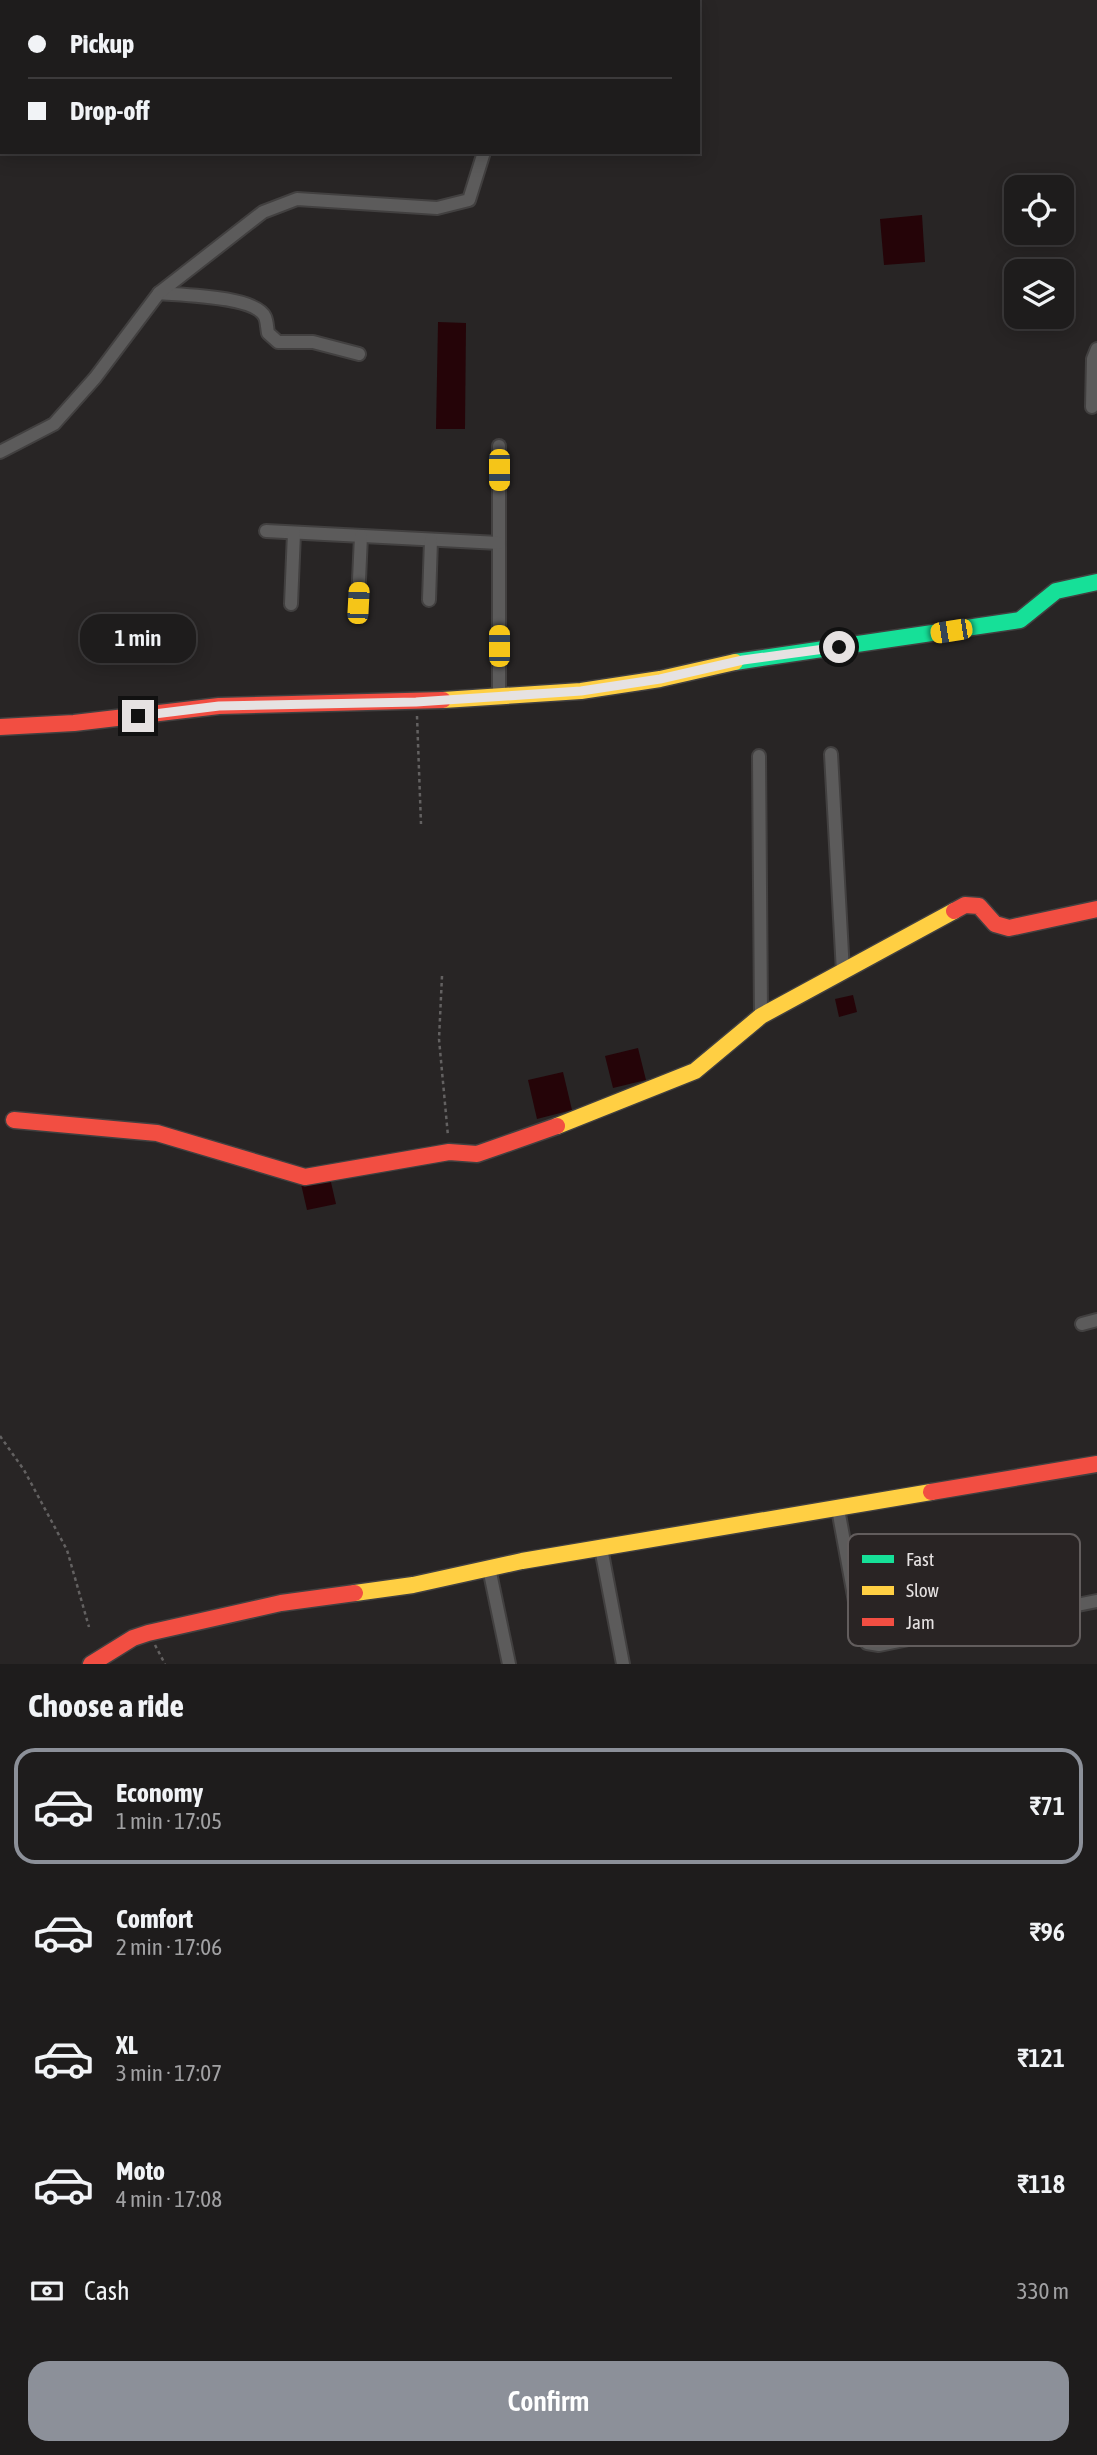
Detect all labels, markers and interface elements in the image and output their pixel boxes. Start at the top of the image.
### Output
text: Pickup [70,29,134,59]
text: Drop-off [70,96,150,126]
map controls [1004,175,1074,329]
button: locate [1004,175,1074,245]
button: layers [1004,259,1074,329]
car [489,449,510,491]
car [347,581,370,625]
callout: 1 min [80,614,196,664]
car [929,617,974,645]
text: 1 min [115,625,161,651]
car [489,625,510,667]
route start [823,631,855,663]
route end [122,700,154,732]
legend [848,1534,1080,1646]
text: Fast [906,1548,934,1570]
text: Slow [906,1579,940,1601]
text: Jam [906,1611,935,1633]
text: Choose a ride [28,1687,184,1724]
icon: car [32,1775,95,1838]
text: Economy [116,1778,203,1808]
text: ₹71 [1029,1791,1065,1821]
text: 1 min · 17:05 [116,1808,222,1834]
icon: car [32,1901,95,1964]
text: Comfort [116,1904,193,1934]
text: ₹96 [1029,1917,1065,1947]
text: 2 min · 17:06 [116,1934,222,1960]
icon: car [32,2027,95,2090]
text: XL [116,2030,138,2060]
text: ₹121 [1017,2043,1065,2073]
text: 3 min · 17:07 [116,2060,222,2086]
icon: car [32,2153,95,2216]
text: Moto [116,2156,165,2186]
text: ₹118 [1017,2169,1065,2199]
text: 4 min · 17:08 [116,2186,222,2212]
icon: cash [28,2272,66,2310]
text: Cash [84,2276,130,2306]
text: 330 m [1017,2278,1069,2304]
button: Confirm [28,2361,1069,2441]

